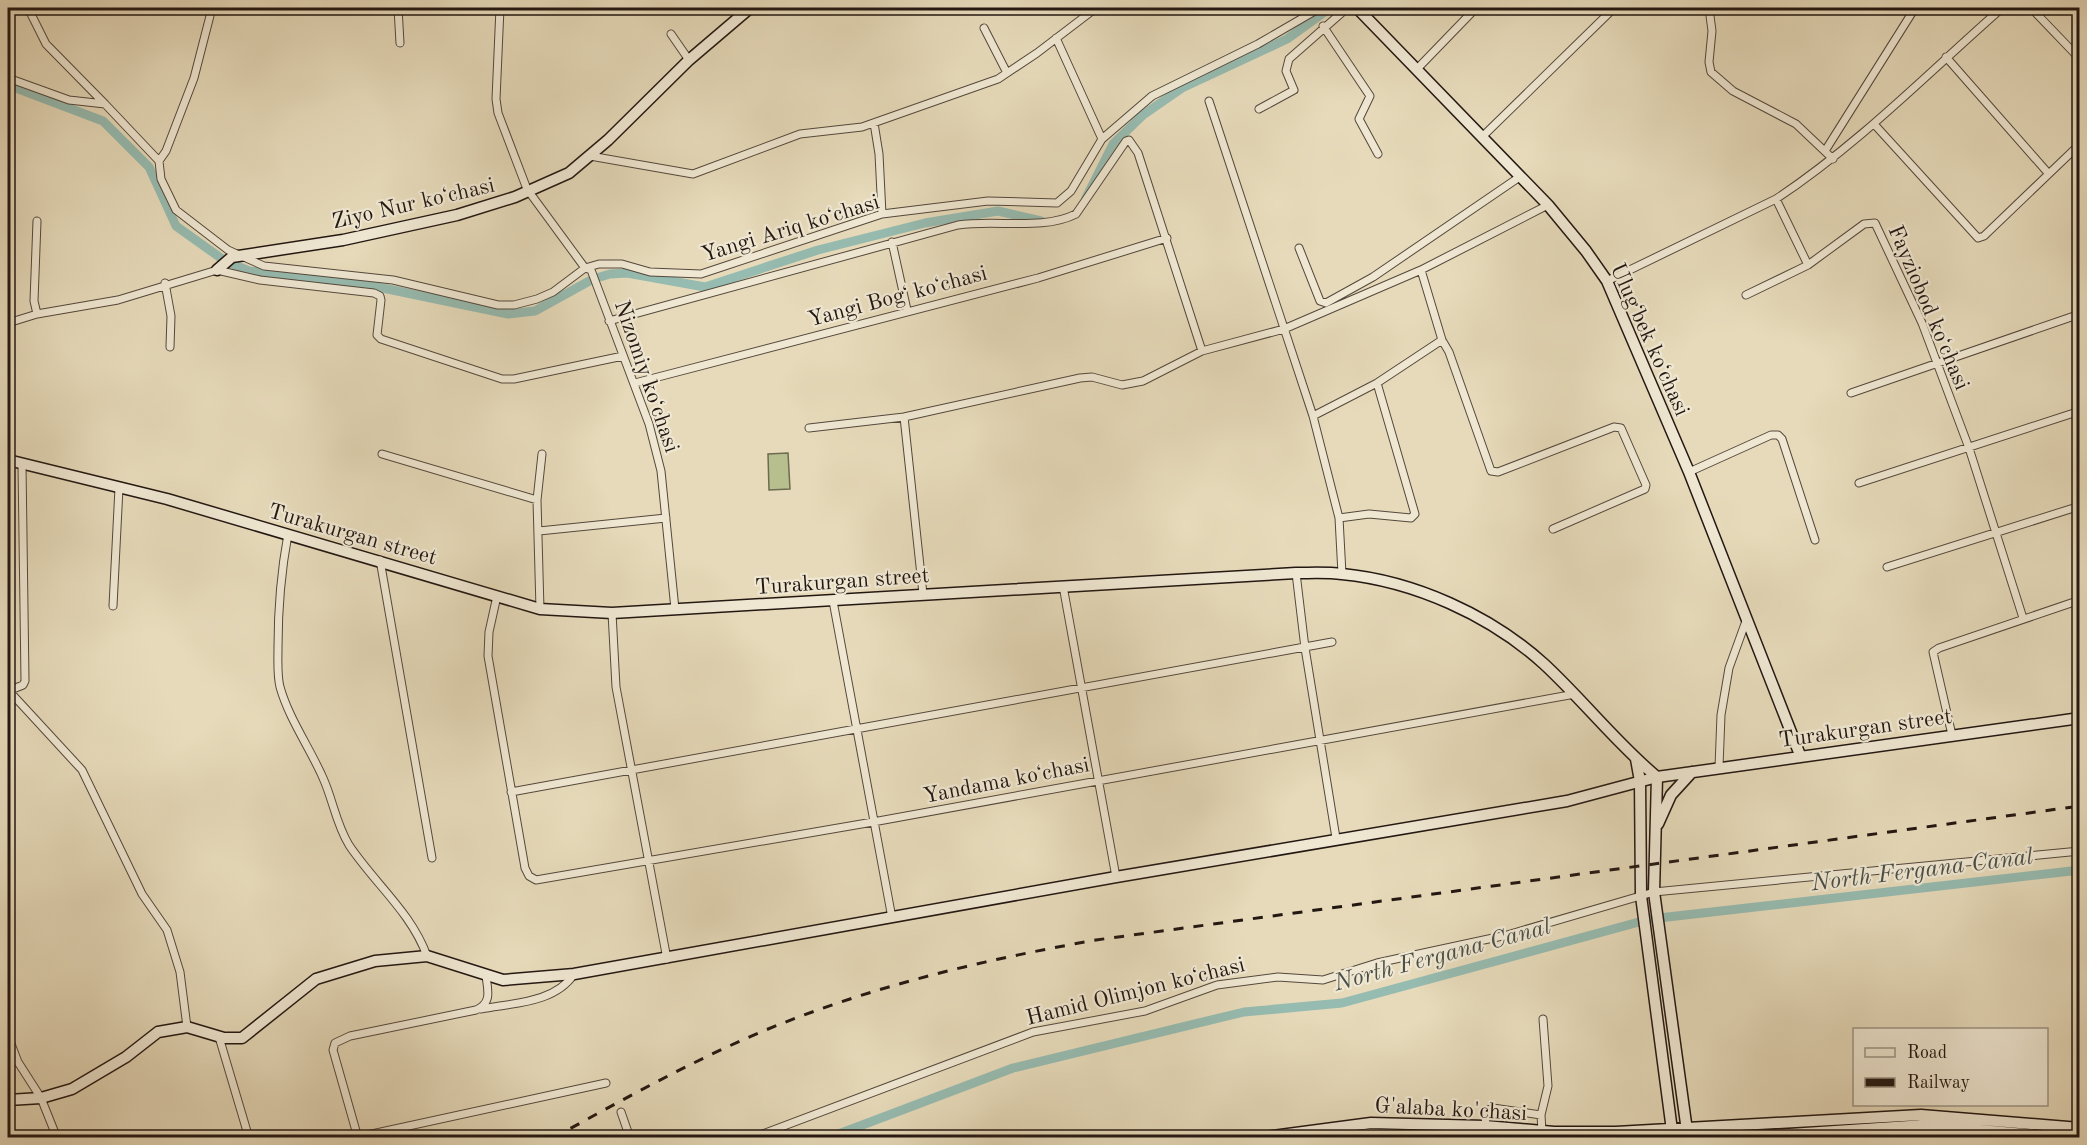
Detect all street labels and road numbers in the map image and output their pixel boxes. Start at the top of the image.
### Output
street label: Ziyo Nur koʻchasi [330,174,497,233]
street label: Yangi Ariq koʻchasi [699,191,882,266]
street label: Fayziobod koʻchasi [1884,222,1973,393]
street label: Ulugʻbek koʻchasi [1606,260,1693,420]
street label: Yangi Bogʻ koʻchasi [806,262,990,331]
street label: Nizomiy koʻchasi [610,298,682,456]
street label: Turakurgan street [266,500,439,570]
street label: Turakurgan street [754,565,930,599]
street label: Turakurgan street [1777,706,1953,752]
street label: Yandama koʻchasi [921,754,1091,808]
street label: Hamid Olimjon koʻchasi [1024,954,1247,1030]
street label: G'alaba ko'chasi [1374,1095,1528,1125]

